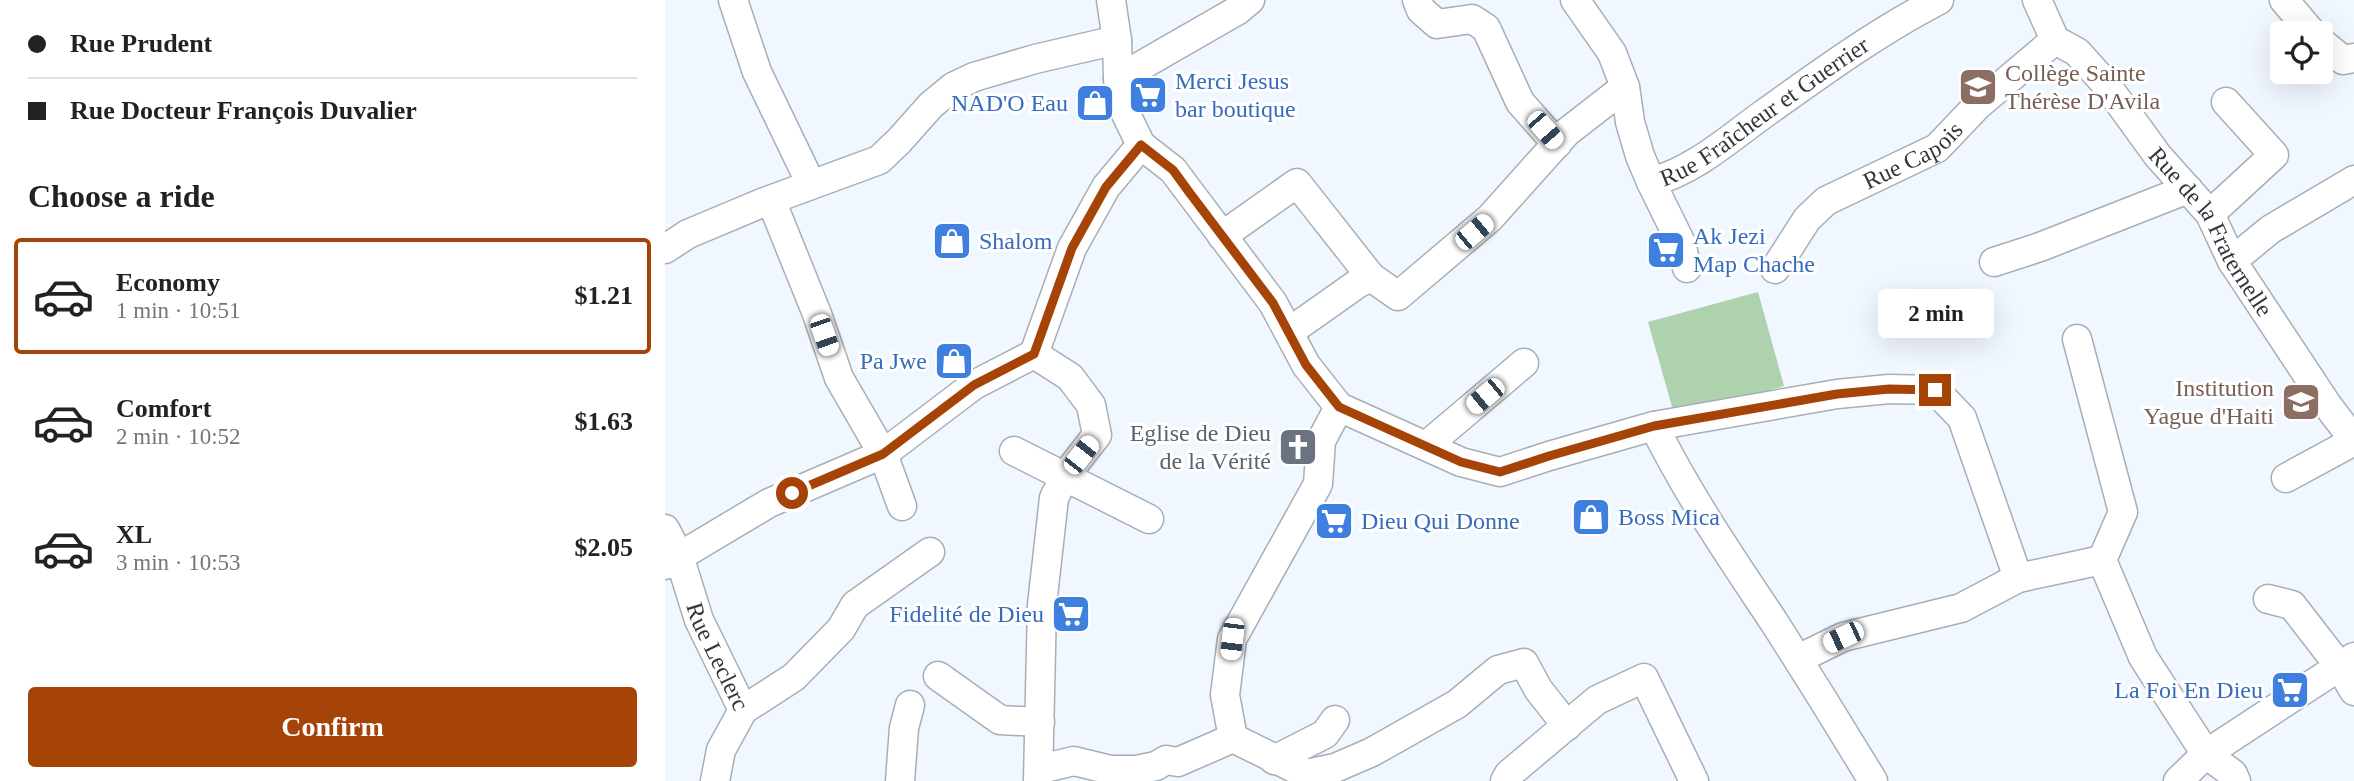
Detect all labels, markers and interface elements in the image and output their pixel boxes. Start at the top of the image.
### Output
map controls [2270,21,2333,84]
button: locate [2270,21,2333,84]
text: Rue Prudent [70,29,212,58]
street label: Rue Fraîcheur et Guerrier [1656,32,1873,191]
place label: Collège Sainte Thérèse D'Avila [2005,60,2160,114]
school or university icon: Collège Sainte Thérèse D'Avila [1957,66,1999,108]
place label: Merci Jesus bar boutique [1175,68,1296,122]
supermarket icon: Merci Jesus bar boutique [1127,74,1169,116]
shop icon: NAD'O Eau [1074,82,1116,124]
place label: NAD'O Eau [951,90,1068,116]
text: Rue Docteur François Duvalier [70,96,417,125]
car [1524,107,1567,153]
street label: Rue Capois [1859,116,1968,194]
street label: Rue de la Fraternelle [2143,142,2278,321]
text: Choose a ride [28,178,215,214]
car [1452,210,1497,254]
shop icon: Shalom [931,220,973,262]
place label: Ak Jezi Map Chache [1693,223,1815,277]
place label: Shalom [979,228,1053,254]
supermarket icon: Ak Jezi Map Chache [1645,229,1687,271]
icon: car [32,265,95,328]
text: Economy [116,268,220,297]
text: $1.21 [575,281,633,310]
callout: 2 min [1877,288,1993,338]
text: 1 min · 10:51 [116,298,241,323]
text: 2 min [1908,301,1964,326]
car [808,312,841,358]
shop icon: Pa Jwe [933,340,975,382]
place label: Pa Jwe [860,348,927,374]
car [1463,374,1508,418]
route end [1919,374,1951,406]
place label: Institution Yague d'Haiti [2143,375,2274,429]
school or university icon: Institution Yague d'Haiti [2280,381,2322,423]
icon: car [32,391,95,454]
text: Comfort [116,394,211,423]
text: $1.63 [575,407,633,436]
place label: Eglise de Dieu de la Vérité [1130,420,1271,474]
text: 2 min · 10:52 [116,424,241,449]
church icon: Eglise de Dieu de la Vérité [1277,426,1319,468]
car [1060,432,1103,478]
route start [776,477,808,509]
shop icon: Boss Mica [1570,496,1612,538]
supermarket icon: Dieu Qui Donne [1313,500,1355,542]
place label: Boss Mica [1618,504,1720,530]
place label: Dieu Qui Donne [1361,508,1520,534]
icon: car [32,517,95,580]
text: XL [116,520,152,549]
text: $2.05 [575,533,633,562]
text: 3 min · 10:53 [116,550,241,575]
supermarket icon: Fidelité de Dieu [1050,593,1092,635]
street label: Rue Leclerc [681,599,754,715]
place label: Fidelité de Dieu [889,601,1044,627]
car [1220,617,1245,661]
car [1820,619,1867,655]
supermarket icon: La Foi En Dieu [2269,669,2311,711]
place label: La Foi En Dieu [2114,677,2263,703]
button: Confirm [28,687,637,767]

